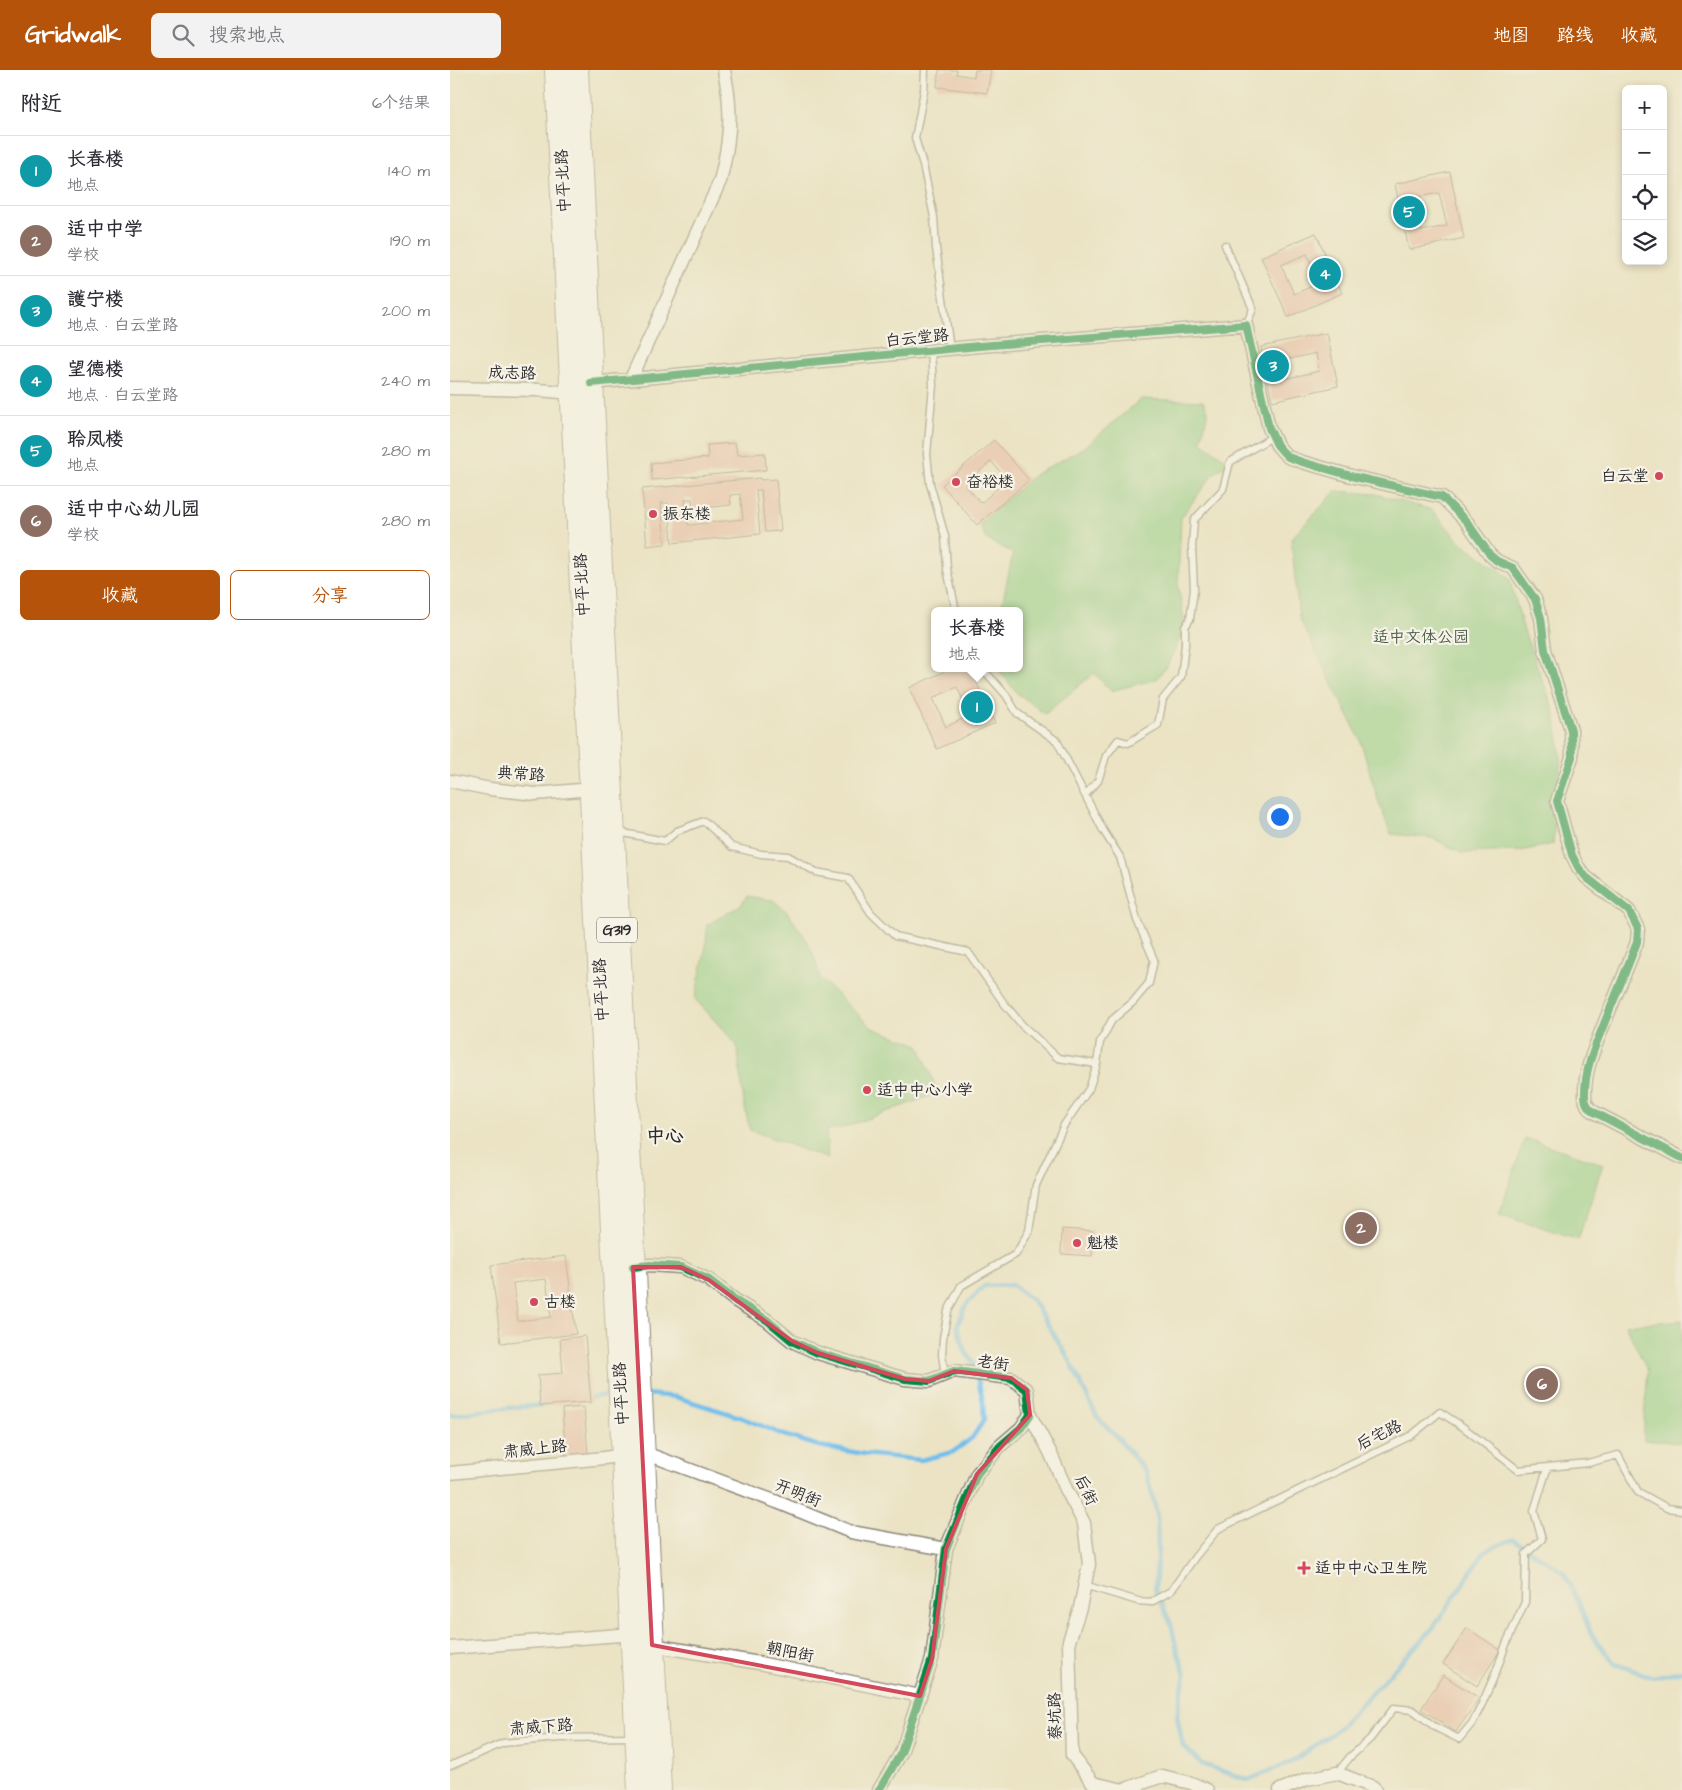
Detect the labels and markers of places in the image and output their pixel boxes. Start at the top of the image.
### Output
pin: 5 [1393,193,1425,231]
pin: 4 [1309,255,1341,293]
pin: 3 [1257,347,1289,385]
place label: 白云堂 [1601,465,1649,487]
marker: 白云堂 [1653,470,1665,482]
place label: 奋裕楼 [966,471,1014,493]
marker: 奋裕楼 [950,476,962,488]
place label: 振东楼 [663,503,711,525]
marker: 振东楼 [647,508,659,520]
pin: 1 [961,688,993,726]
place label: 适中中心小学 [877,1079,973,1101]
marker: 适中中心小学 [861,1084,873,1096]
pin: 2 [1345,1209,1377,1247]
place label: 魁楼 [1087,1232,1119,1254]
marker: 魁楼 [1071,1237,1083,1249]
place label: 古楼 [544,1291,576,1313]
marker: 古楼 [528,1296,540,1308]
pin: 6 [1526,1365,1558,1403]
place label: 适中中心卫生院 [1315,1557,1427,1579]
marker: 适中中心卫生院 [1297,1561,1311,1575]

